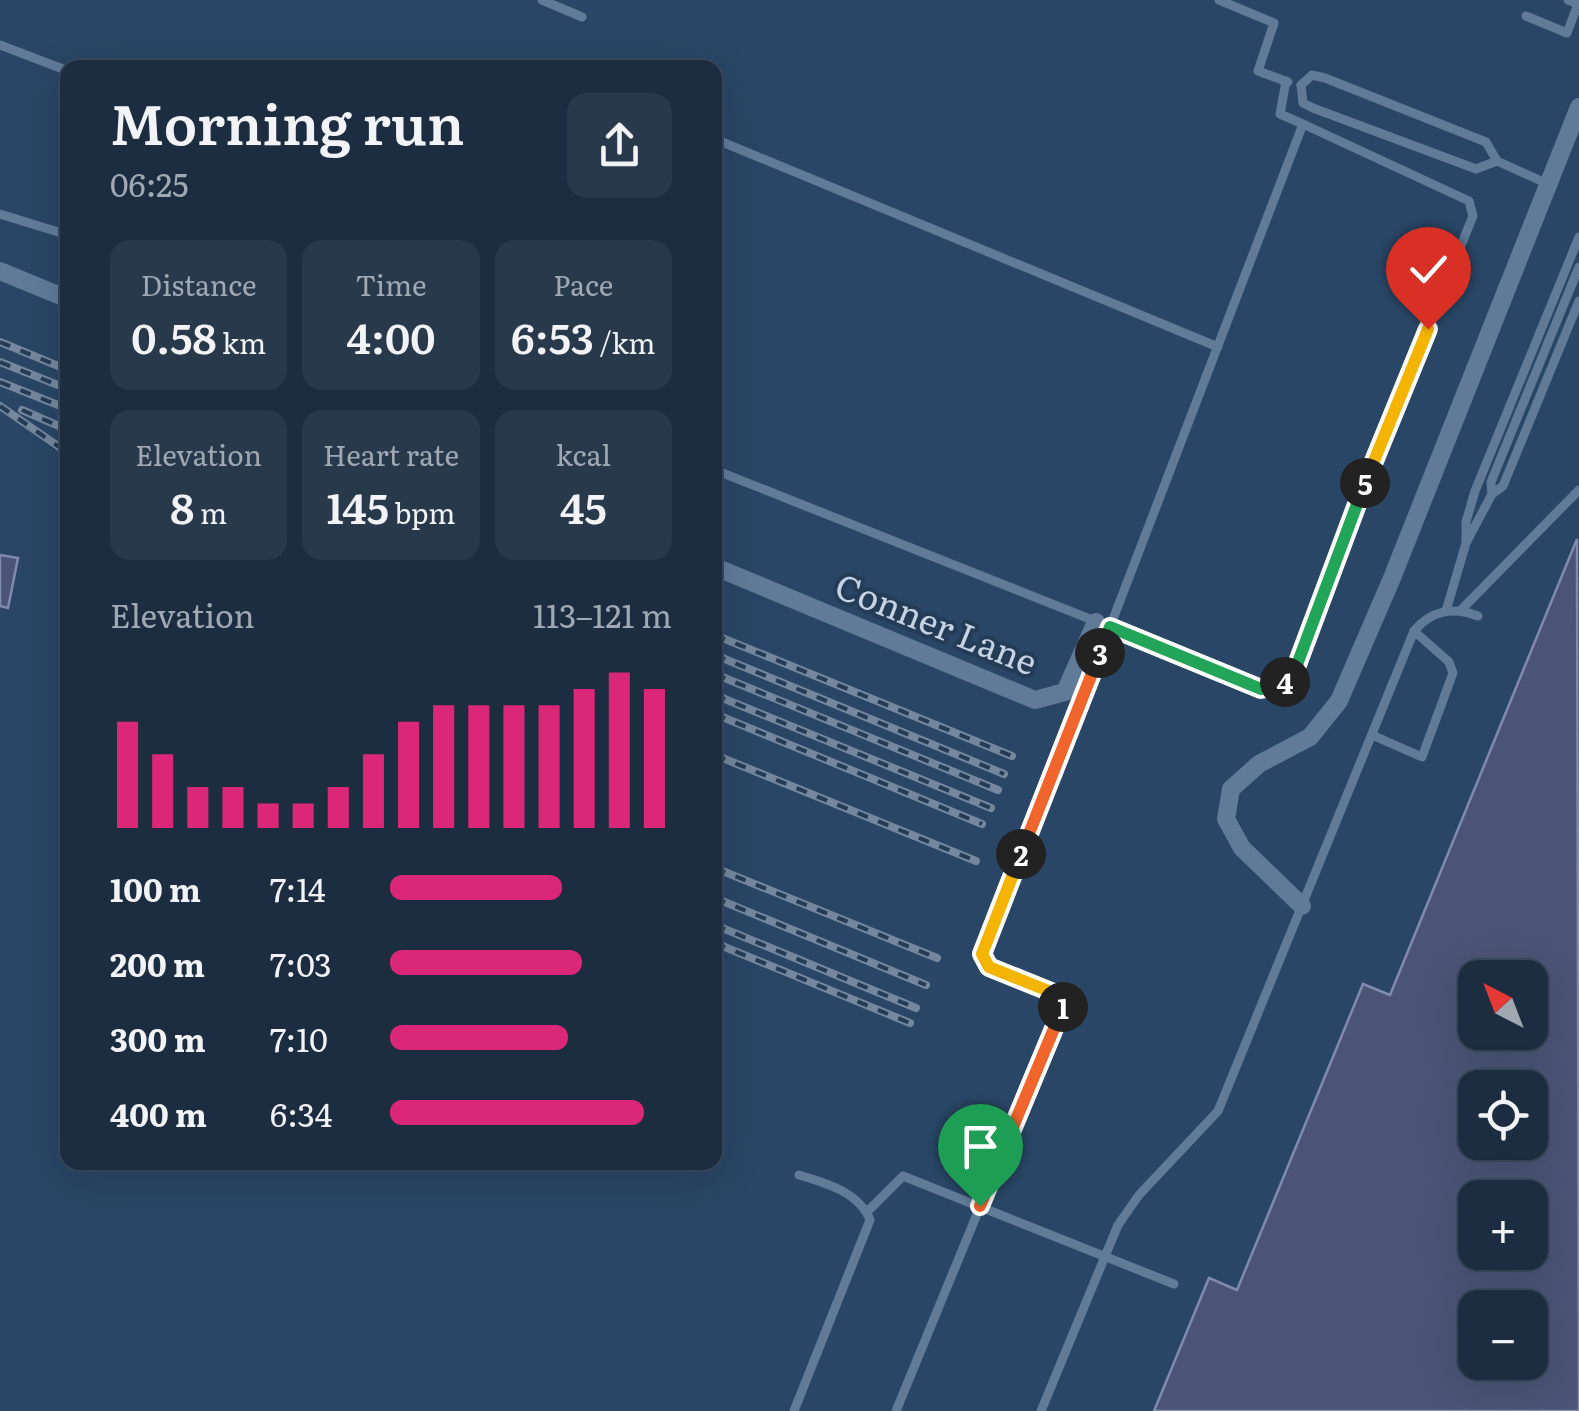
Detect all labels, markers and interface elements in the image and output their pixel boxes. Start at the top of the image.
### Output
text: Morning run [110,80,465,162]
button: share [567,93,672,198]
text: 06:25 [110,159,189,207]
pin [1386,227,1471,330]
icon: check [1401,242,1456,297]
text: Distance [141,263,257,305]
text: Time [355,263,427,305]
text: Pace [553,263,613,305]
text: 0.58 [131,305,217,367]
text: 4:00 [347,305,435,367]
text: 6:53 [511,305,594,367]
text: km [217,321,266,363]
text: /km [594,321,656,363]
text: Elevation [135,433,262,475]
text: Heart rate [323,433,459,475]
text: kcal [556,433,611,475]
pin: 5 [1340,458,1390,508]
text: 5 [1357,462,1373,504]
text: 8 [170,475,194,537]
text: 145 [327,475,389,537]
text: 45 [560,475,607,537]
text: m [194,491,227,533]
text: bpm [389,491,455,533]
street label: Conner Lane [828,558,1046,686]
text: Elevation [110,590,255,638]
text: 113–121 m [533,590,672,638]
pin: 3 [1075,628,1125,678]
text: 3 [1092,632,1108,674]
pin: 4 [1260,657,1310,707]
text: 4 [1277,661,1293,703]
pin: 2 [996,829,1046,879]
text: 2 [1013,833,1029,875]
text: 100 m [110,864,201,912]
text: 7:14 [270,864,326,912]
text: 200 m [110,939,205,987]
text: 7:03 [270,939,332,987]
north arrow [1458,960,1548,1050]
map controls [1458,960,1548,1380]
pin: 1 [1038,982,1088,1032]
text: 1 [1057,986,1069,1028]
text: 300 m [110,1014,206,1062]
text: 7:10 [270,1014,328,1062]
button: locate [1458,1070,1548,1160]
text: 400 m [110,1089,207,1137]
text: 6:34 [270,1089,332,1137]
pin [938,1104,1023,1207]
icon: arrive [953,1119,1008,1174]
button: + [1458,1180,1548,1270]
button: − [1458,1290,1548,1380]

